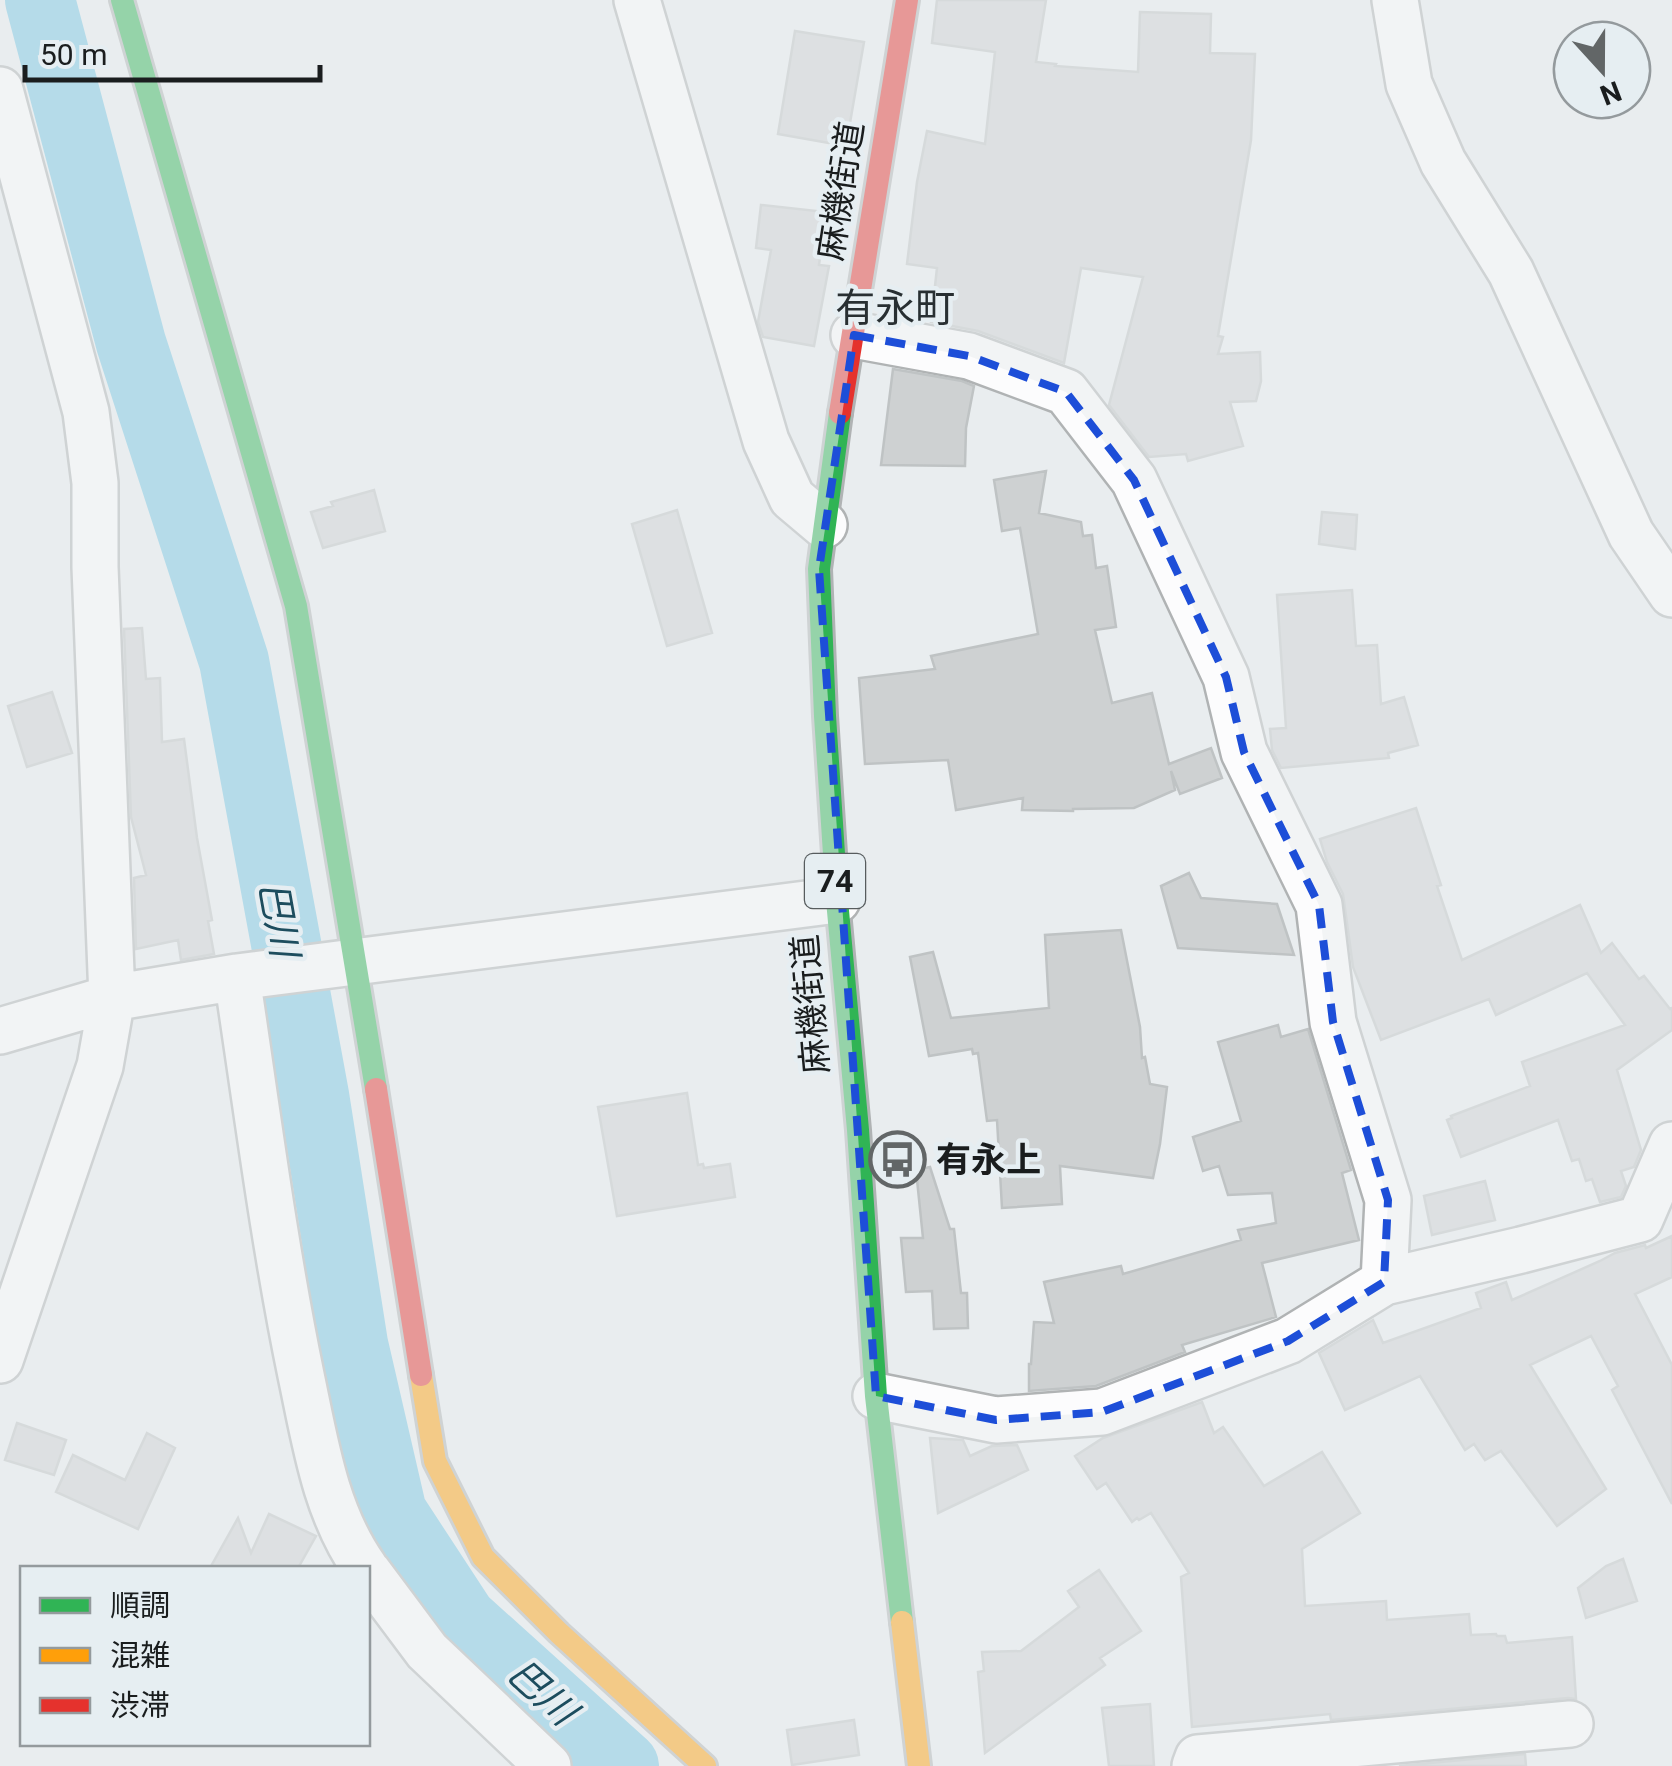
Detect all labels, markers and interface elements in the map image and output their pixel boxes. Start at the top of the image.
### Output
scale bar [25,20,320,82]
north arrow [1552,20,1652,120]
text: 50 m [40,37,107,72]
text: N [1596,74,1626,112]
street label: 麻機街道 [810,119,872,263]
district label: 有永町 [835,285,955,332]
road number: 74 [805,854,865,908]
water label: 巴川 [251,878,308,964]
street label: 麻機街道 [784,932,838,1076]
bus stop icon: 有永上 [867,1130,927,1190]
place label: 有永上 [936,1140,1041,1181]
legend [20,1566,370,1746]
text: 順調 [110,1588,170,1623]
text: 混雑 [110,1638,170,1673]
water label: 巴川 [499,1650,588,1736]
text: 渋滞 [110,1688,170,1723]

